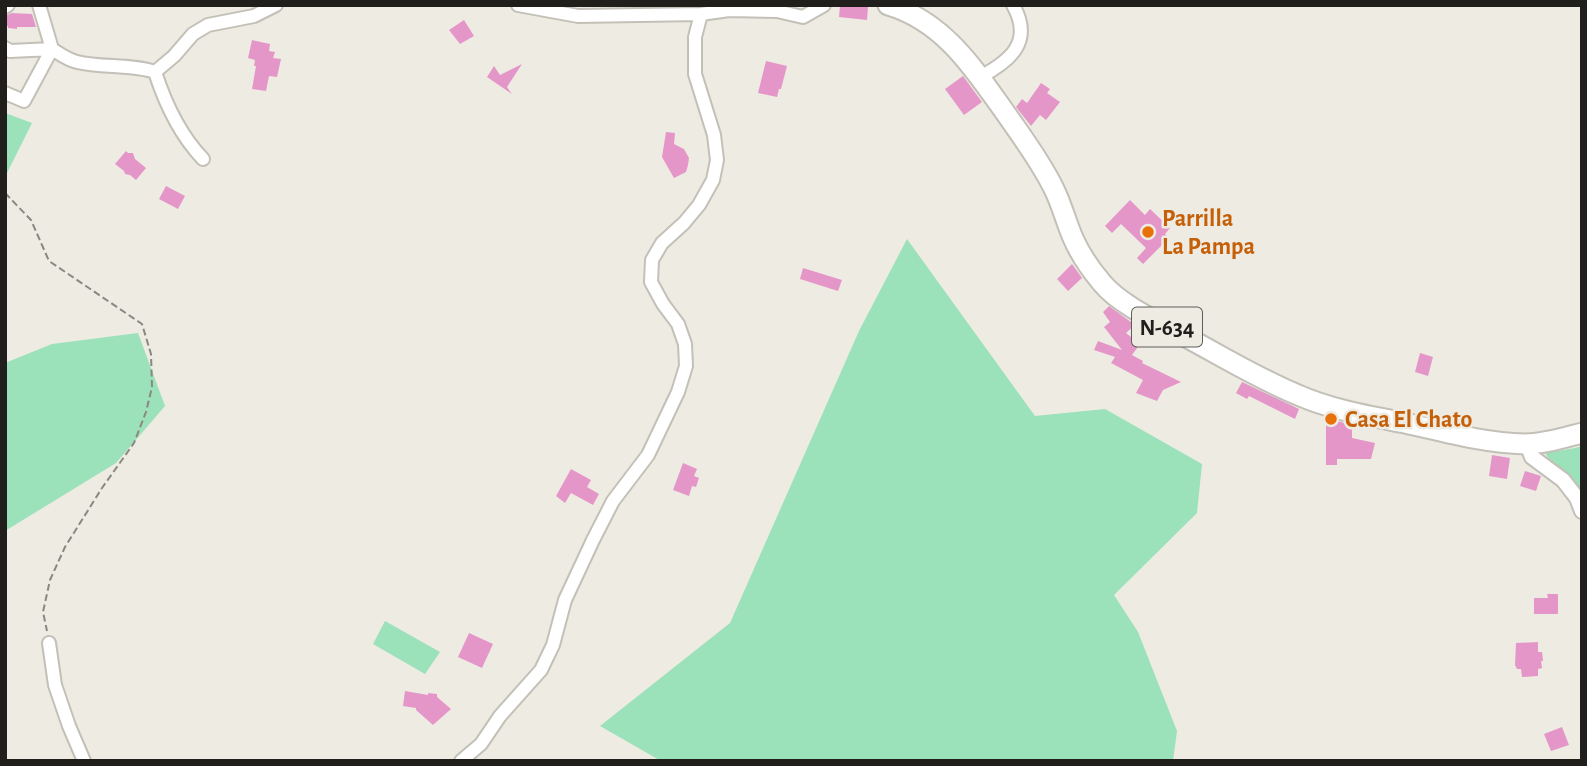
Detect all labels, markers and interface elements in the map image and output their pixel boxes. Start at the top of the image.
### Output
place label: Parrilla La Pampa [1162,207,1255,259]
marker: Parrilla La Pampa [1140,224,1156,240]
road number: N-634 [1132,308,1202,346]
place label: Casa El Chato [1345,408,1472,432]
marker: Casa El Chato [1323,411,1339,427]

